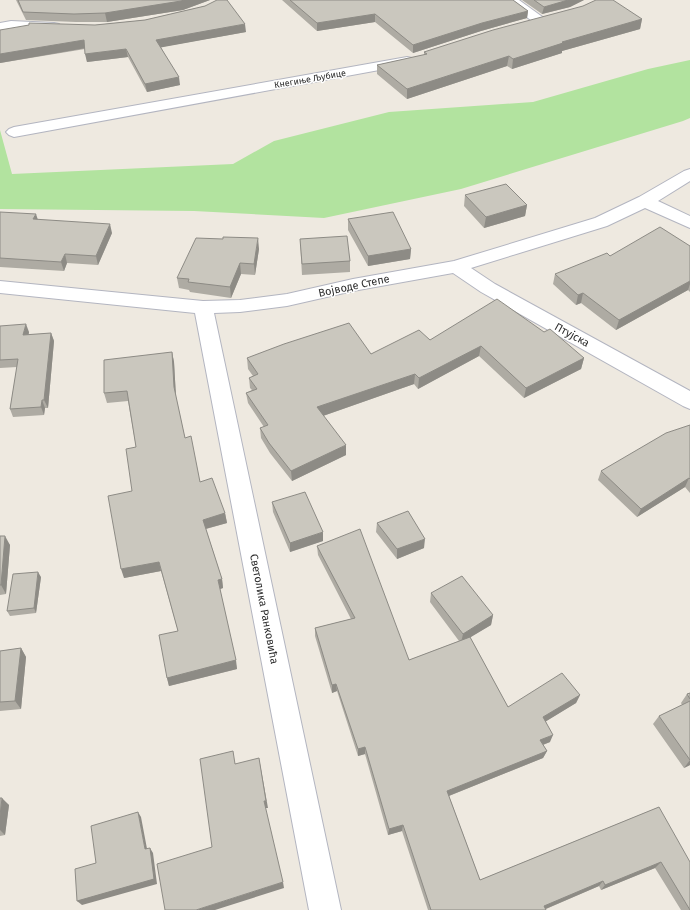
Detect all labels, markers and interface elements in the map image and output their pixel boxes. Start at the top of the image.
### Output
street label: Кнегиње Љубице [273,68,347,90]
street label: Војводе Степе [317,272,391,300]
street label: Птујска [552,320,592,350]
street label: Светолика Ранковића [247,553,281,665]

